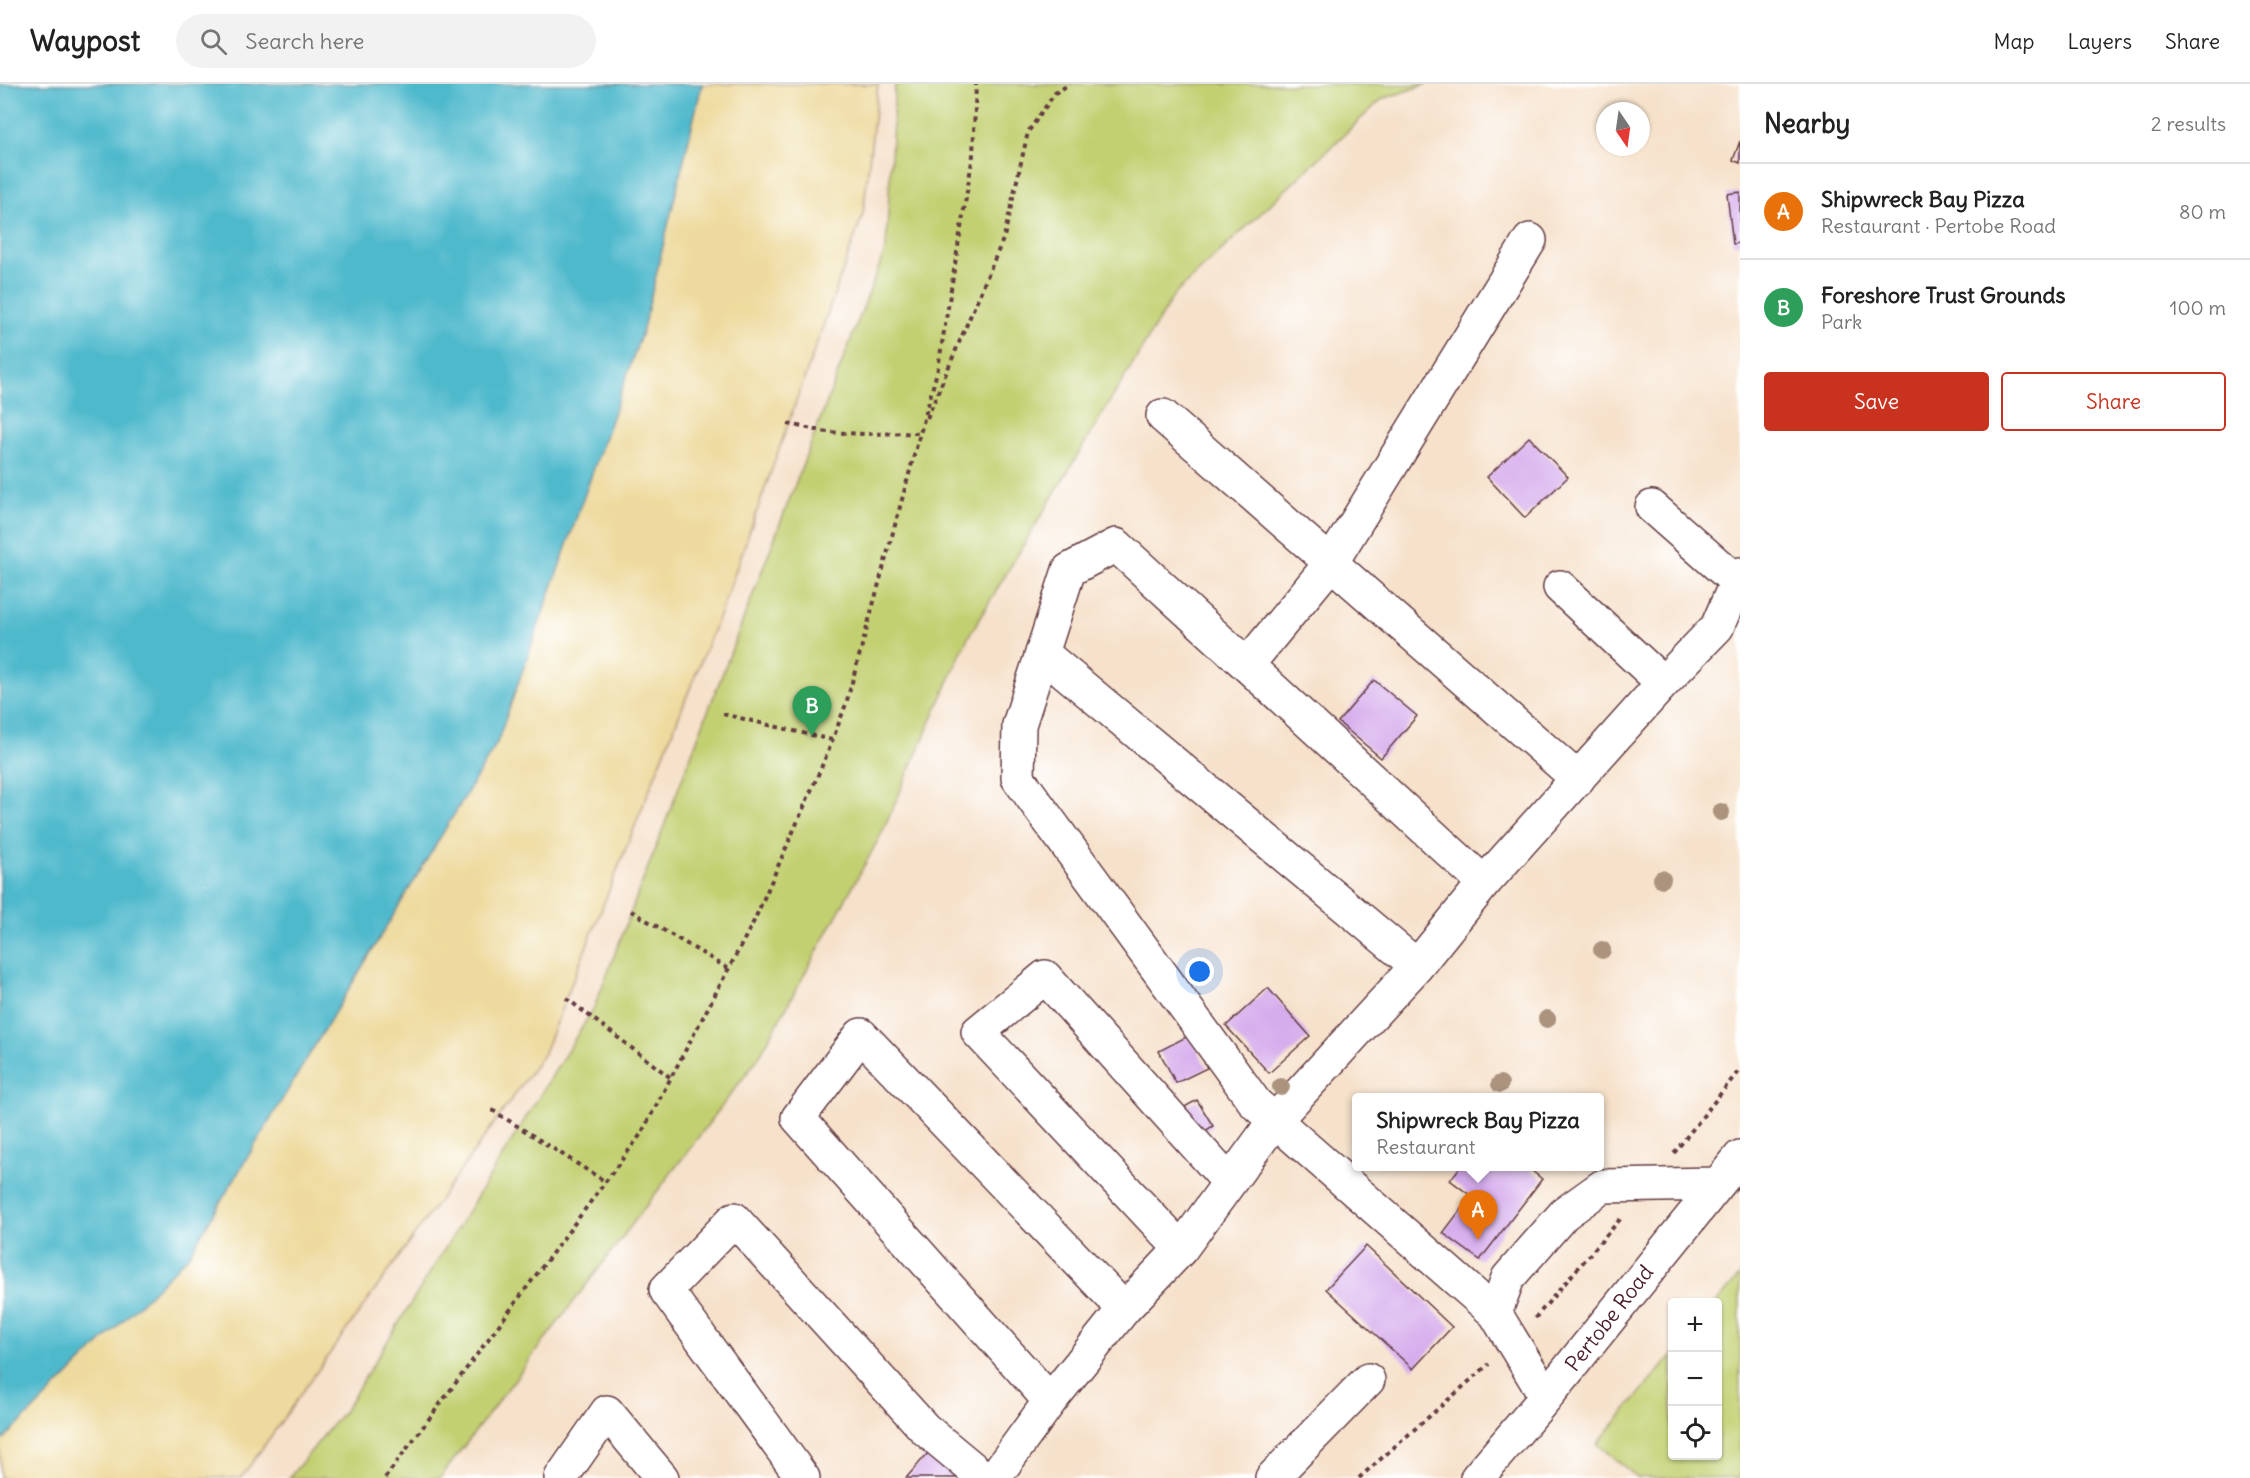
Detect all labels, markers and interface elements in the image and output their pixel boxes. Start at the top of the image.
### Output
search box [176,14,596,68]
text: Waypost [30,23,140,59]
icon: search [197,25,230,58]
text: Search here [245,27,364,55]
text: Map [1994,28,2034,55]
text: Layers [2067,28,2132,55]
text: Share [2165,28,2220,55]
north arrow [1596,102,1650,156]
text: Nearby [1764,107,1850,140]
text: 2 results [2151,111,2226,136]
text: Shipwreck Bay Pizza [1821,185,2025,213]
text: A [1777,199,1790,224]
text: 80 m [2179,199,2226,224]
text: Restaurant · Pertobe Road [1821,213,2056,238]
text: Foreshore Trust Grounds [1821,281,2066,309]
text: B [1777,295,1790,320]
text: 100 m [2169,295,2226,320]
text: Park [1821,309,1862,334]
button: Save [1764,372,1989,431]
button: Share [2001,372,2226,431]
pin: B [792,686,832,736]
your location [1185,957,1214,986]
popup [1352,1093,1604,1171]
text: Shipwreck Bay Pizza [1376,1106,1580,1134]
text: Restaurant [1376,1134,1476,1159]
pin: A [1458,1190,1498,1240]
street label: Pertobe Road [1559,1259,1659,1377]
map controls [1668,1298,1722,1460]
button: + [1668,1298,1722,1352]
button: − [1668,1352,1722,1406]
button: locate [1668,1406,1722,1460]

